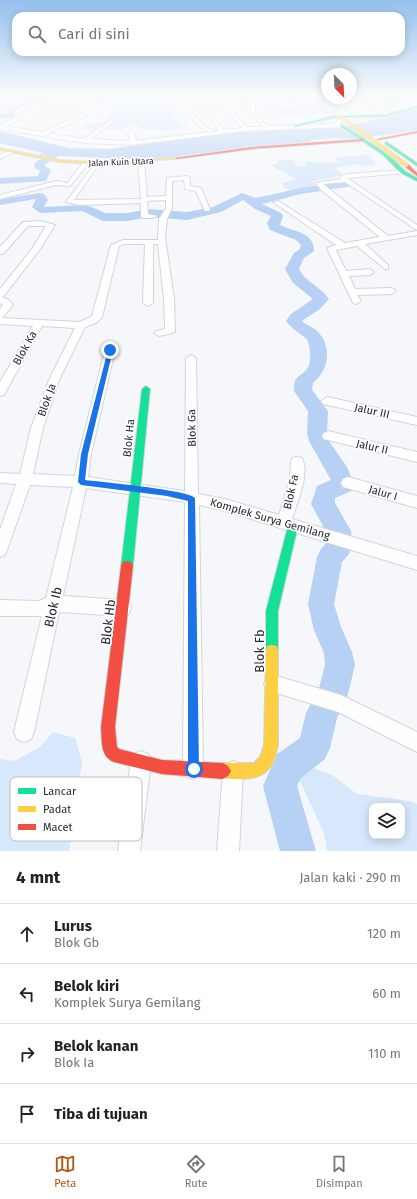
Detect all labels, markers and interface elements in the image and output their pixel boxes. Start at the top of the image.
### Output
search box [12,12,405,56]
icon: search [26,23,48,45]
text: Cari di sini [58,25,130,43]
north arrow [321,68,357,104]
street label: Jalan Kuin Utara [88,156,154,168]
street label: Blok Ka [10,329,40,367]
route end [101,341,119,359]
street label: Blok Ja [35,382,59,418]
street label: Jalur III [353,401,391,421]
street label: Blok Ga [185,409,199,447]
street label: Blok Ha [121,418,137,458]
street label: Jalur II [355,437,389,457]
street label: Blok Fa [281,473,301,511]
street label: Jalur I [367,483,399,503]
street label: Komplek Surya Gemilang [209,496,332,542]
street label: Blok Ib [41,585,65,629]
street label: Blok Hb [98,598,118,646]
street label: Blok Fb [252,629,267,673]
route start [185,760,203,778]
legend [10,777,142,841]
text: Lancar [43,785,77,798]
text: Padat [43,803,71,816]
map controls [369,803,405,839]
button: layers [369,803,405,839]
text: Macet [43,821,73,834]
text: 4 mnt [16,867,60,888]
text: Jalan kaki · 290 m [299,870,401,885]
text: Lurus [54,917,92,935]
icon: ahead [16,923,38,945]
text: 120 m [367,926,401,941]
text: Blok Gb [54,935,99,950]
text: Belok kiri [54,977,119,995]
icon: left [16,983,38,1005]
text: 60 m [372,986,401,1001]
text: Komplek Surya Gemilang [54,995,201,1010]
text: Belok kanan [54,1037,138,1055]
icon: right [16,1043,38,1065]
text: 110 m [368,1046,401,1061]
text: Blok Ia [54,1055,94,1070]
icon: arrive [16,1103,38,1125]
text: Tiba di tujuan [54,1105,148,1123]
tab: Peta [54,1153,76,1190]
tab: Rute [185,1153,208,1190]
tab: Disimpan [316,1153,363,1190]

